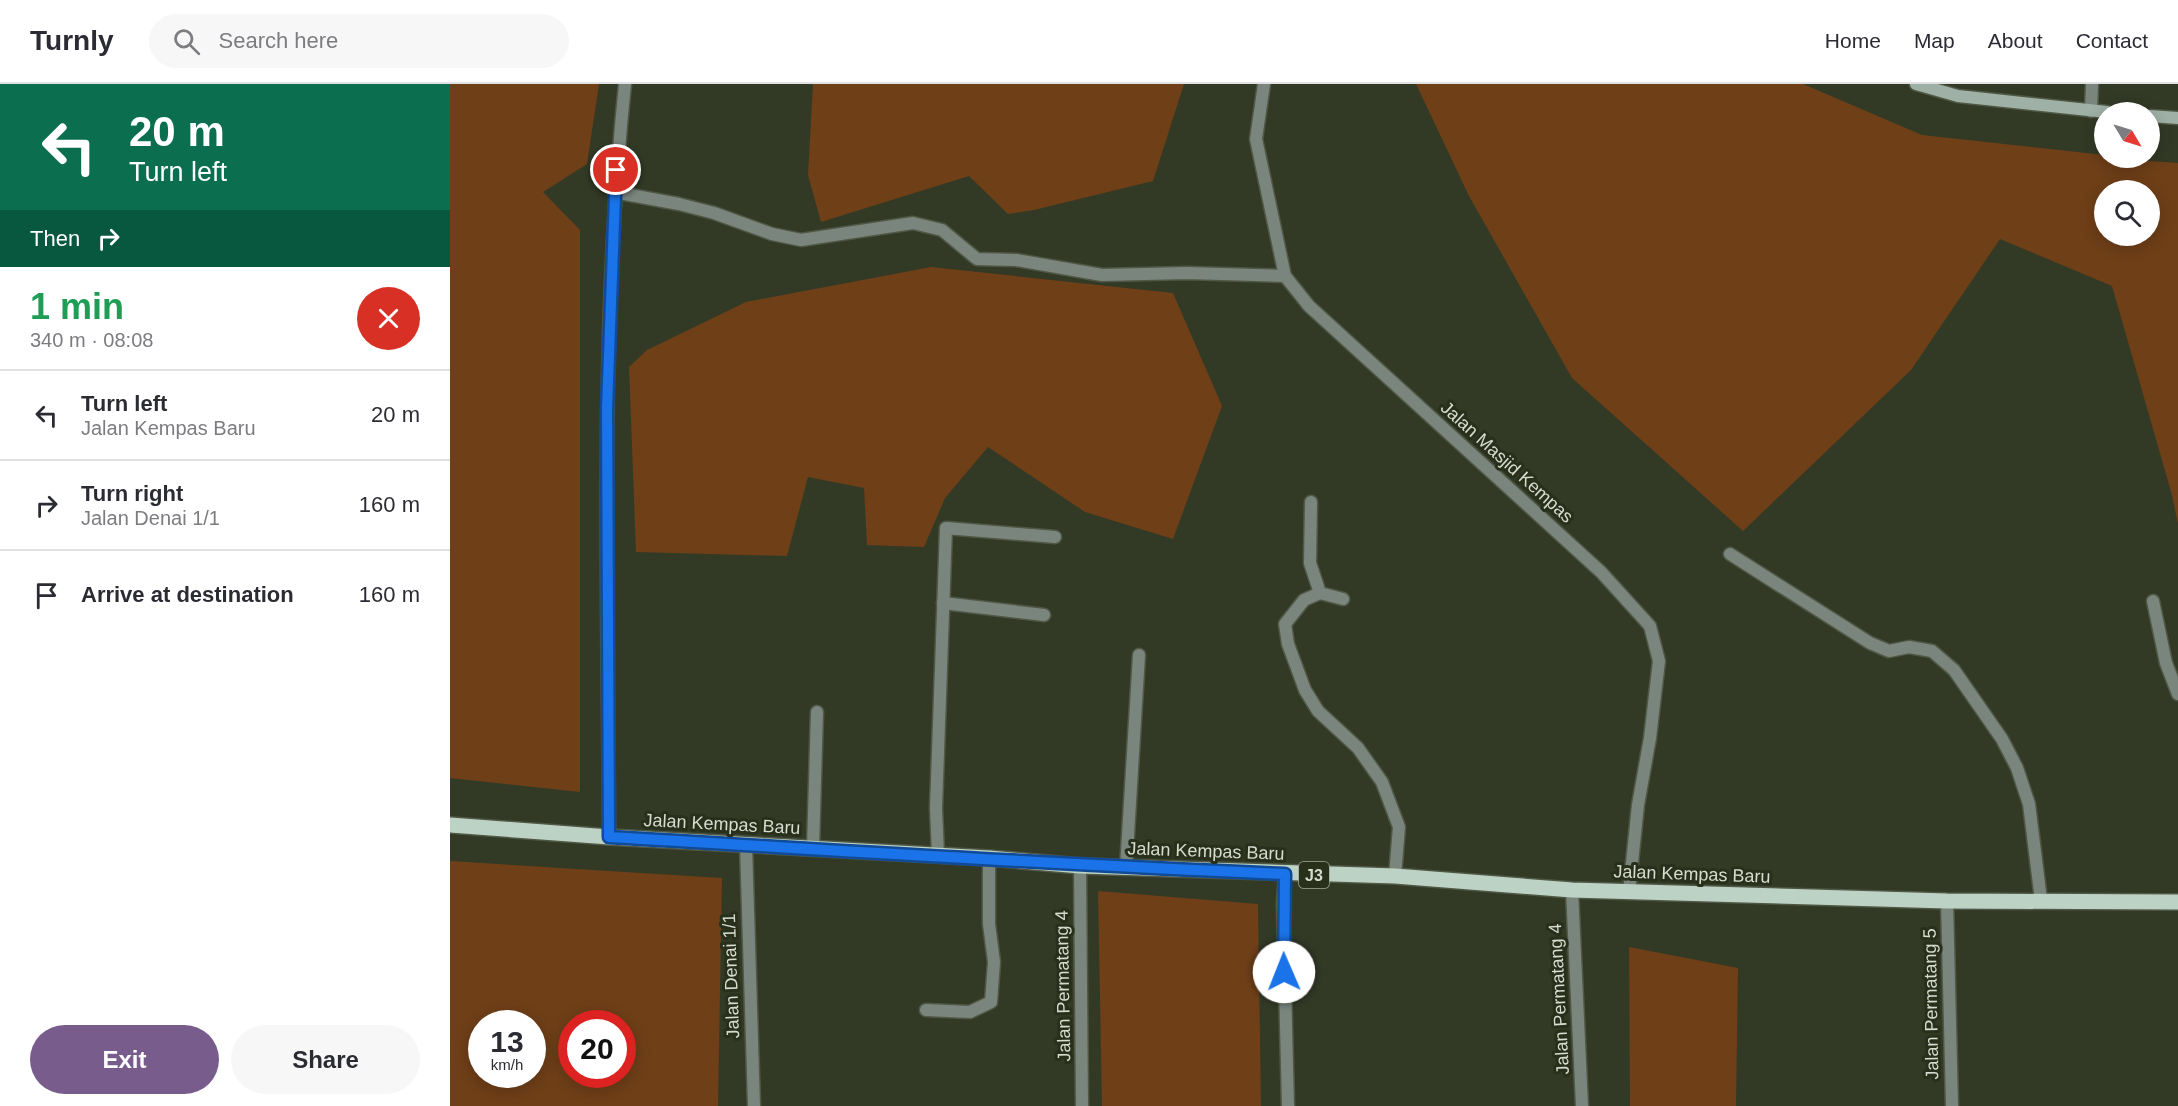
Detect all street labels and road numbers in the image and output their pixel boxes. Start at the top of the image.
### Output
street label: Jalan Masjid Kempas [1437,397,1577,527]
street label: Jalan Kempas Baru [643,810,801,838]
street label: Jalan Kempas Baru [1127,838,1285,864]
street label: Jalan Kempas Baru [1613,861,1771,887]
road number: J3 [1299,862,1329,888]
street label: Jalan Permatang 4 [1052,910,1074,1062]
street label: Jalan Denai 1/1 [719,913,743,1039]
street label: Jalan Permatang 4 [1545,923,1573,1075]
street label: Jalan Permatang 5 [1920,928,1942,1080]

